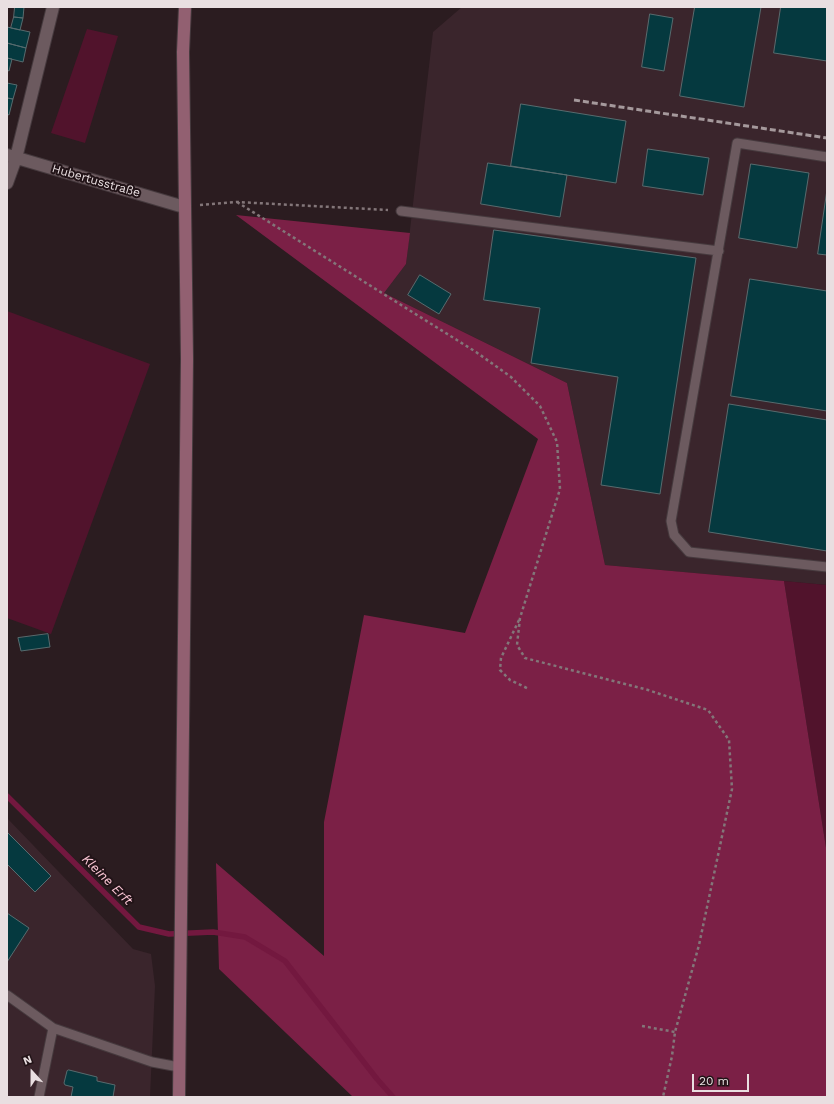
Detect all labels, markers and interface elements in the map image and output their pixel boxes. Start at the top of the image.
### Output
street label: Hubertusstraße [50,162,142,200]
water label: Kleine Erft [78,851,136,909]
north arrow [12,1052,52,1092]
text: N [21,1053,34,1068]
scale bar [694,1066,751,1092]
text: 20 m [699,1074,729,1088]

